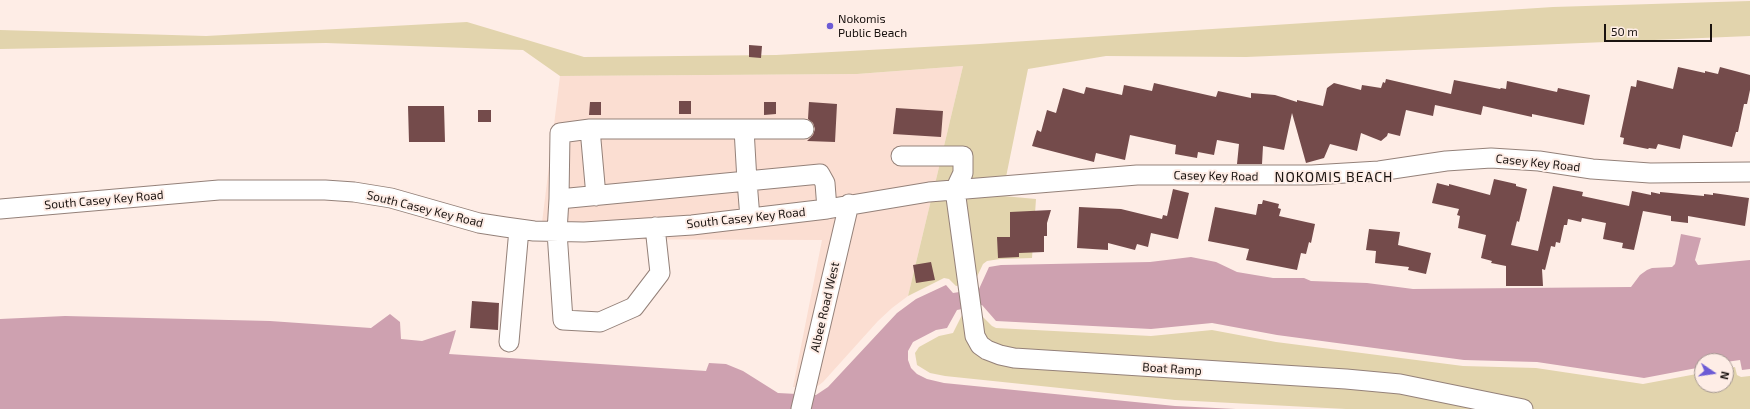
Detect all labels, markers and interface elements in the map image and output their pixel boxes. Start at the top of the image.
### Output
place label: Nokomis Public Beach [838,12,907,40]
scale bar [1606,16,1714,42]
marker: Nokomis Public Beach [825,21,835,31]
text: 50 m [1611,24,1638,38]
street label: Casey Key Road [1495,151,1581,175]
street label: Casey Key Road [1173,168,1259,184]
district label: NOKOMIS BEACH [1275,169,1393,185]
street label: South Casey Key Road [44,188,164,212]
street label: South Casey Key Road [365,188,485,230]
street label: South Casey Key Road [686,205,806,231]
street label: Albee Road West [808,261,842,353]
north arrow [1694,353,1734,393]
street label: Boat Ramp [1142,360,1202,378]
text: N [1718,370,1732,381]

